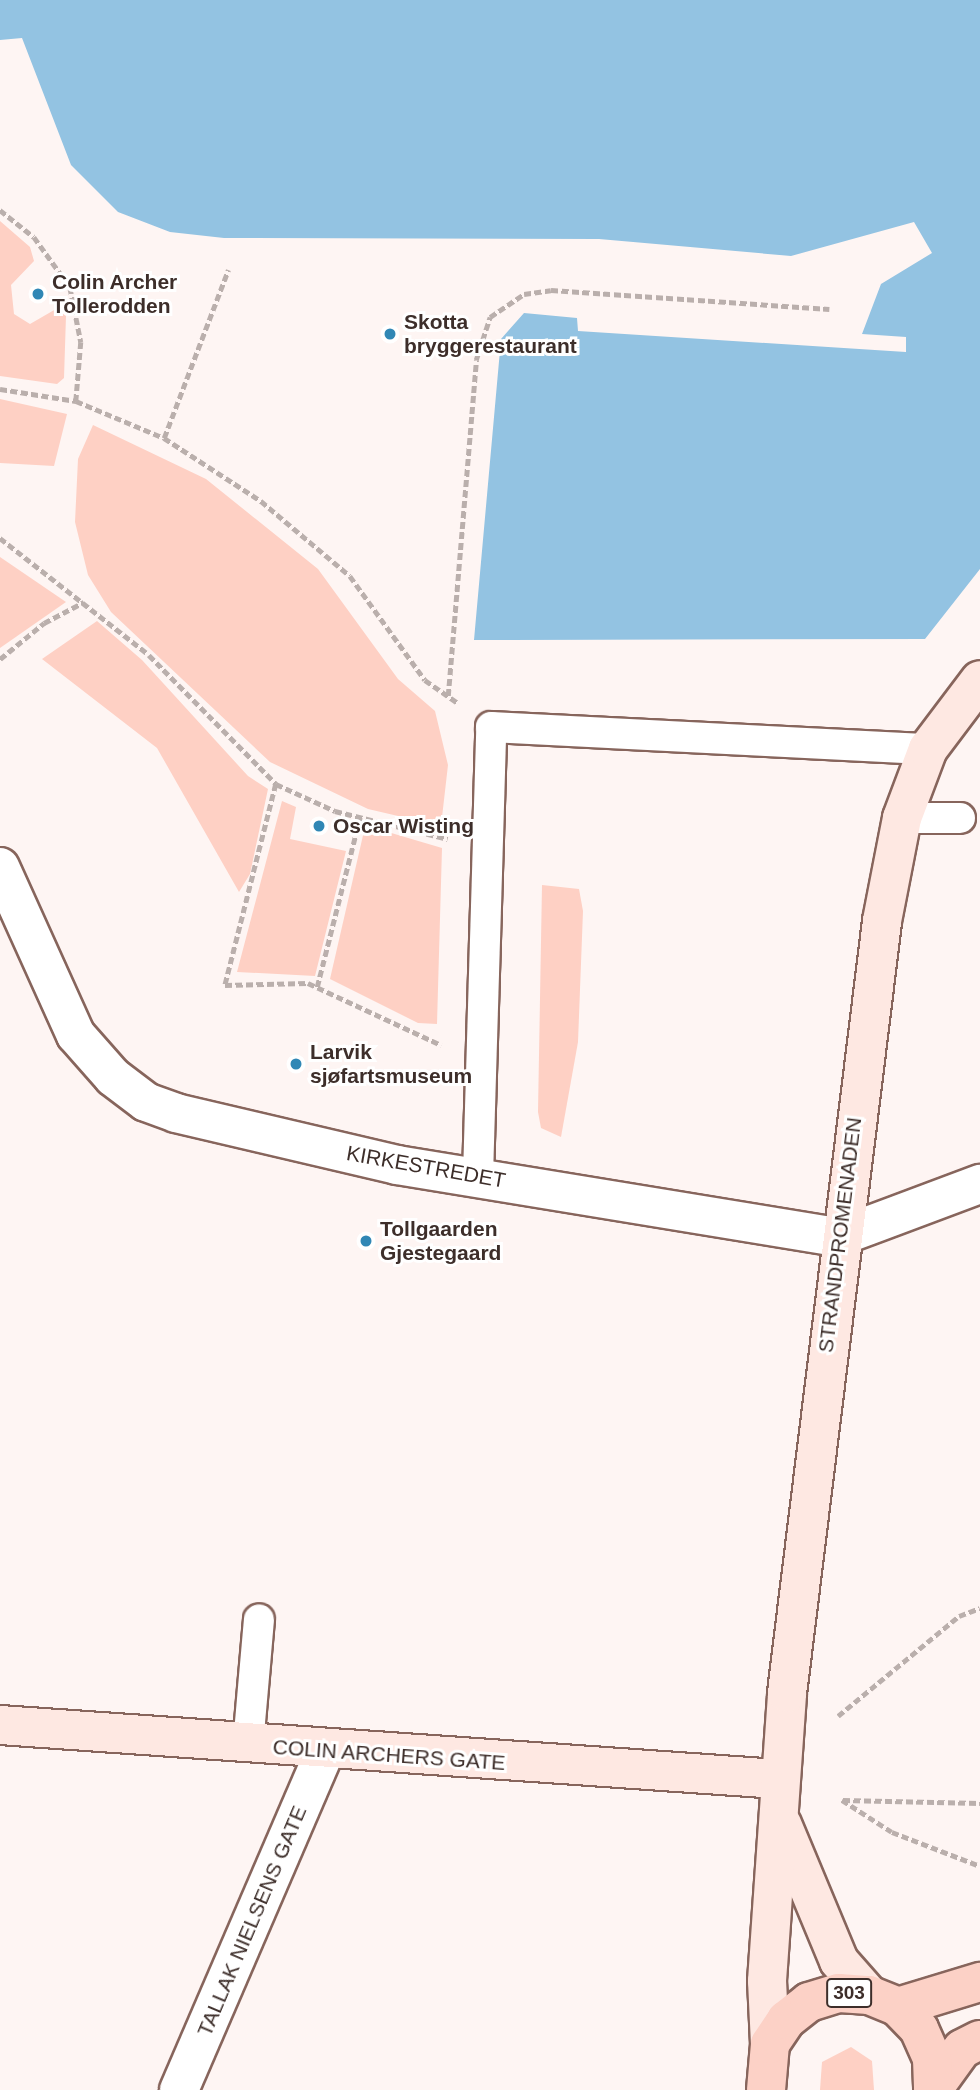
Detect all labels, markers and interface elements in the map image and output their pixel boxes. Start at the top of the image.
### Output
place label: Colin Archer Tollerodden [52,269,178,319]
marker: Colin Archer Tollerodden [30,286,46,302]
place label: Skotta bryggerestaurant [404,309,577,359]
marker: Skotta bryggerestaurant [382,326,398,342]
place label: Oscar Wisting [333,813,474,839]
marker: Oscar Wisting [311,818,327,834]
place label: Larvik sjøfartsmuseum [310,1039,472,1089]
marker: Larvik sjøfartsmuseum [288,1056,304,1072]
street label: STRANDPROMENADEN [813,1116,867,1354]
street label: KIRKESTREDET [345,1141,507,1193]
place label: Tollgaarden Gjestegaard [380,1216,501,1266]
marker: Tollgaarden Gjestegaard [358,1233,374,1249]
street label: COLIN ARCHERS GATE [271,1734,507,1776]
street label: TALLAK NIELSENS GATE [192,1802,312,2040]
road number: 303 [824,1978,874,2008]

